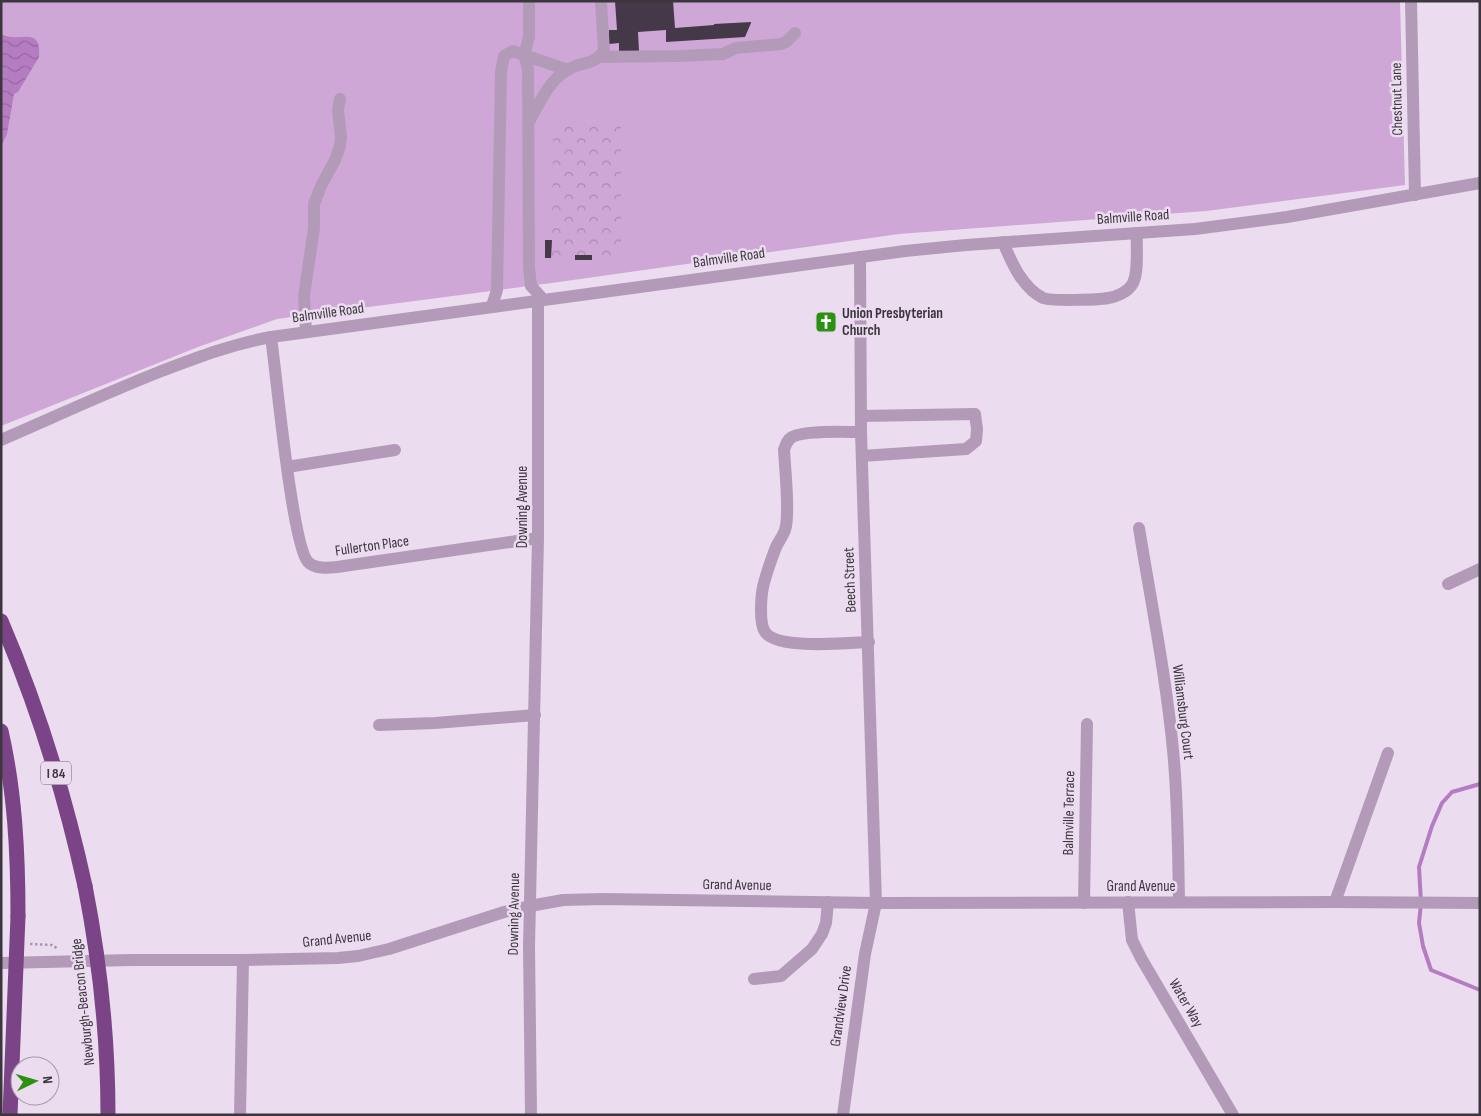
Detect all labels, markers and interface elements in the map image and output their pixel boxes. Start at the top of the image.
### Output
street label: Chestnut Lane [1387,62,1407,136]
street label: Balmville Road [1096,205,1170,229]
street label: Balmville Road [692,244,766,272]
street label: Balmville Road [291,299,365,327]
place label: Union Presbyterian Church [842,304,943,340]
church icon: Union Presbyterian Church [814,310,838,334]
street label: Downing Avenue [513,466,532,548]
street label: Fullerton Place [334,531,410,561]
street label: Beech Street [839,547,861,613]
street label: Williamsburg Court [1168,663,1198,761]
road number: I 84 [41,761,71,784]
street label: Balmville Terrace [1059,770,1079,856]
street label: Downing Avenue [504,873,524,955]
street label: Grand Avenue [702,875,772,895]
street label: Grand Avenue [1106,877,1176,896]
street label: Grand Avenue [302,926,372,952]
street label: Newburgh-Beacon Bridge [67,937,99,1067]
street label: Grandview Drive [826,964,856,1048]
street label: Water Way [1164,975,1208,1031]
north arrow [10,1056,60,1106]
text: N [39,1075,56,1084]

